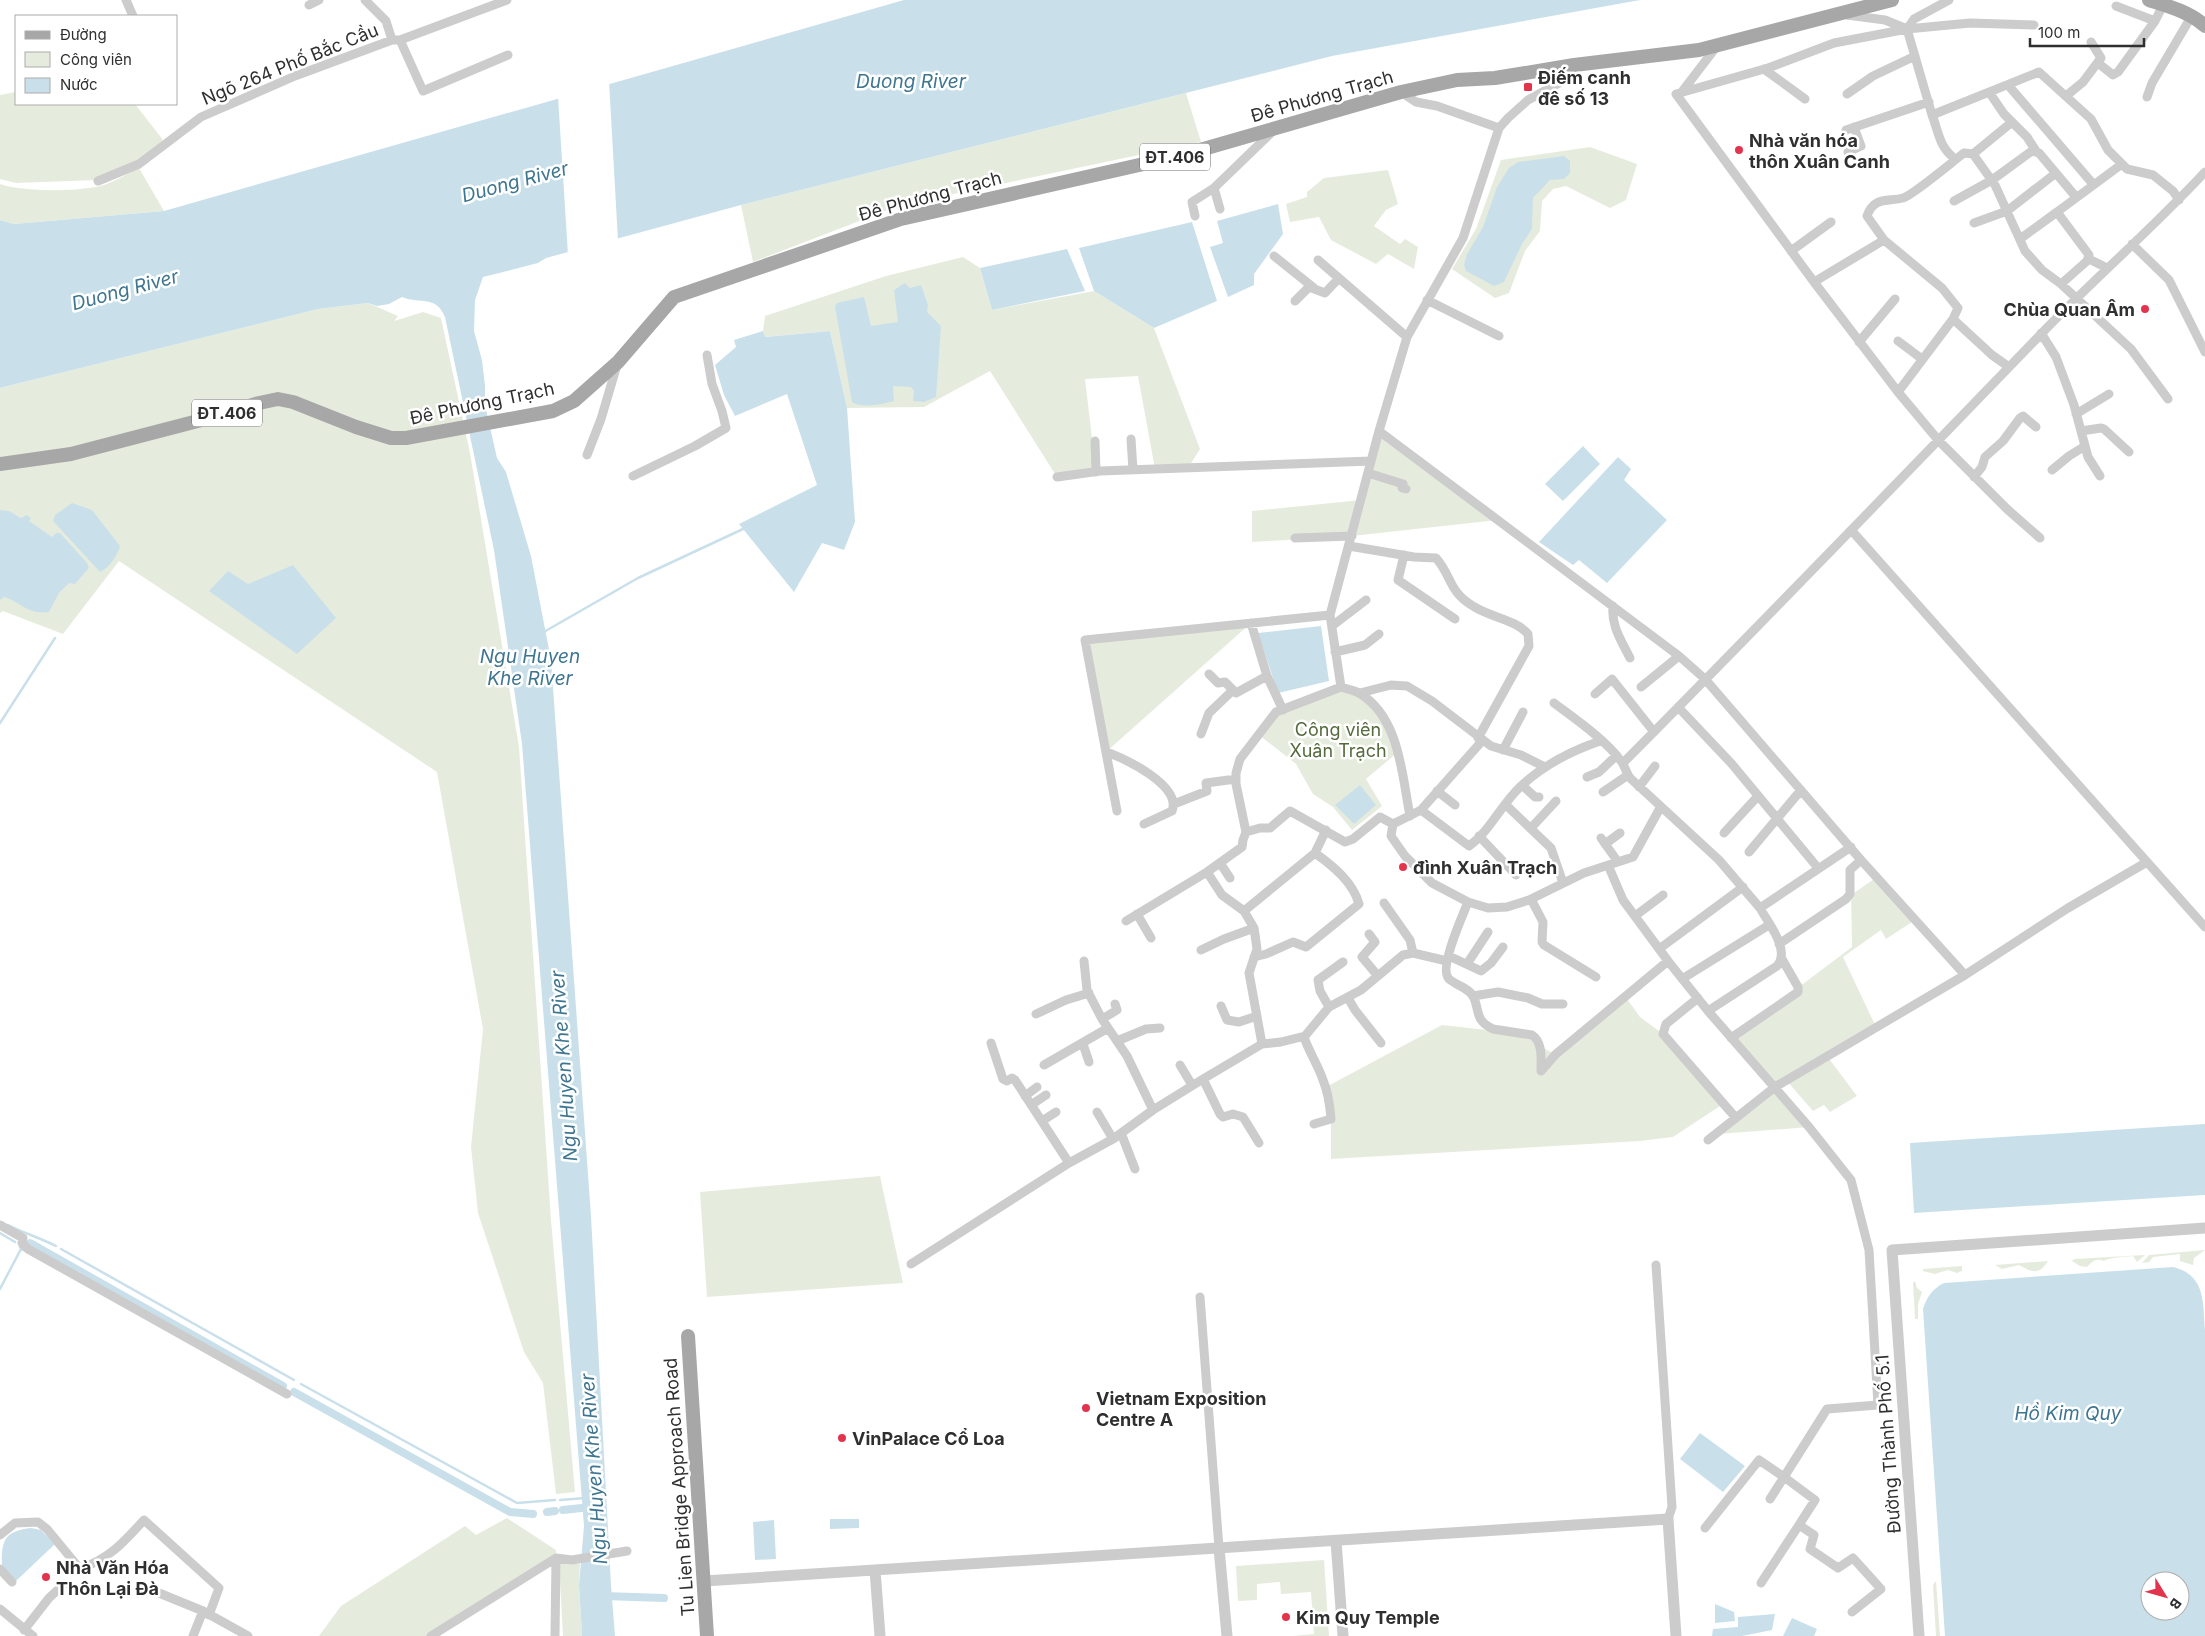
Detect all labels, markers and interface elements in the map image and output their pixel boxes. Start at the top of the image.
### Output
legend [15,15,178,105]
scale bar [2030,15,2144,47]
street label: Ngõ 264 Phố Bắc Cầu [199,19,381,109]
text: 100 m [2038,23,2080,42]
text: Đường [60,25,107,44]
text: Công viên [60,50,132,69]
street label: Đê Phương Trạch [1248,66,1396,126]
place label: Điếm canh đê số 13 [1538,67,1631,109]
water label: Duong River [856,70,967,93]
text: Nước [60,75,98,94]
marker: Điếm canh đê số 13 [1522,81,1534,93]
place label: Nhà văn hóa thôn Xuân Canh [1749,130,1890,172]
road number: ĐT.406 [1140,144,1210,170]
marker: Nhà văn hóa thôn Xuân Canh [1733,144,1745,156]
water label: Duong River [459,156,572,207]
street label: Đê Phương Trạch [856,167,1004,225]
water label: Duong River [69,264,182,315]
place label: Chùa Quan Âm [2004,299,2135,320]
marker: Chùa Quan Âm [2139,303,2151,315]
street label: Đê Phương Trạch [408,377,556,429]
road number: ĐT.406 [192,399,262,426]
water label: Ngu Huyen Khe River [480,645,580,690]
park label: Công viên Xuân Trạch [1289,719,1387,761]
place label: đình Xuân Trạch [1413,857,1557,878]
marker: đình Xuân Trạch [1397,861,1409,873]
water label: Ngu Huyen Khe River [546,969,582,1162]
street label: Đường Thành Phố 5.1 [1871,1354,1905,1534]
street label: Tu Lien Bridge Approach Road [659,1357,699,1617]
water label: Ngu Huyen Khe River [576,1372,612,1565]
place label: Vietnam Exposition Centre A [1096,1388,1266,1430]
marker: Vietnam Exposition Centre A [1080,1402,1092,1414]
water label: Hồ Kim Quy [2015,1402,2123,1425]
place label: VinPalace Cổ Loa [852,1428,1005,1449]
marker: VinPalace Cổ Loa [836,1432,848,1444]
place label: Nhà Văn Hóa Thôn Lại Đà [56,1557,169,1599]
marker: Nhà Văn Hóa Thôn Lại Đà [40,1571,52,1583]
north arrow [2140,1571,2190,1621]
text: B [2166,1595,2185,1613]
place label: Kim Quy Temple [1296,1607,1440,1628]
marker: Kim Quy Temple [1280,1611,1292,1623]

